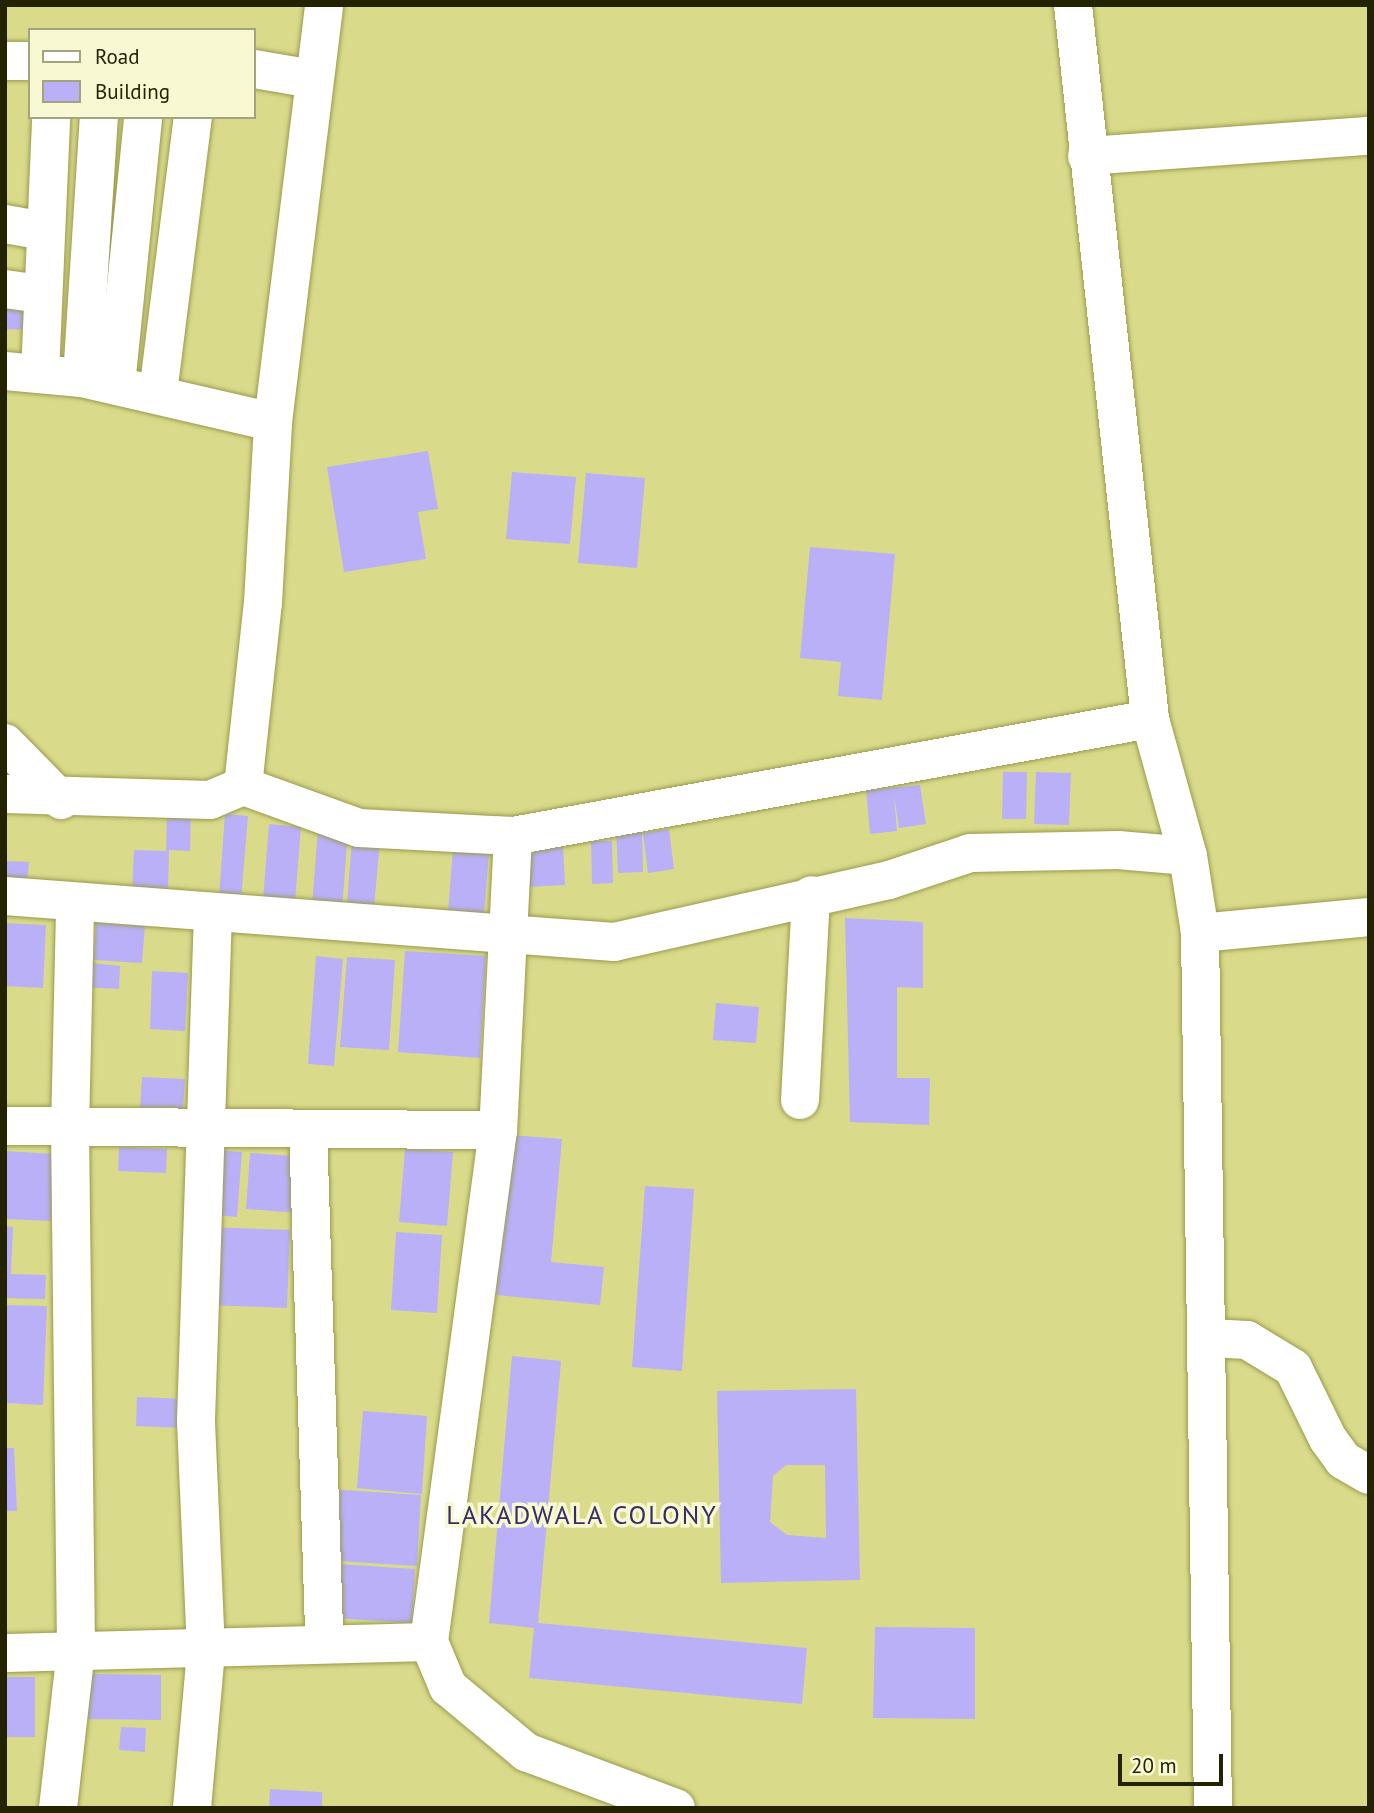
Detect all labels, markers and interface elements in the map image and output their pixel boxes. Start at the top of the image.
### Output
legend [28,28,256,119]
text: Road [95,43,139,70]
text: Building [95,78,170,105]
district label: LAKADWALA COLONY [448,1499,716,1531]
scale bar [1122,1740,1227,1784]
text: 20 m [1131,1752,1177,1779]

